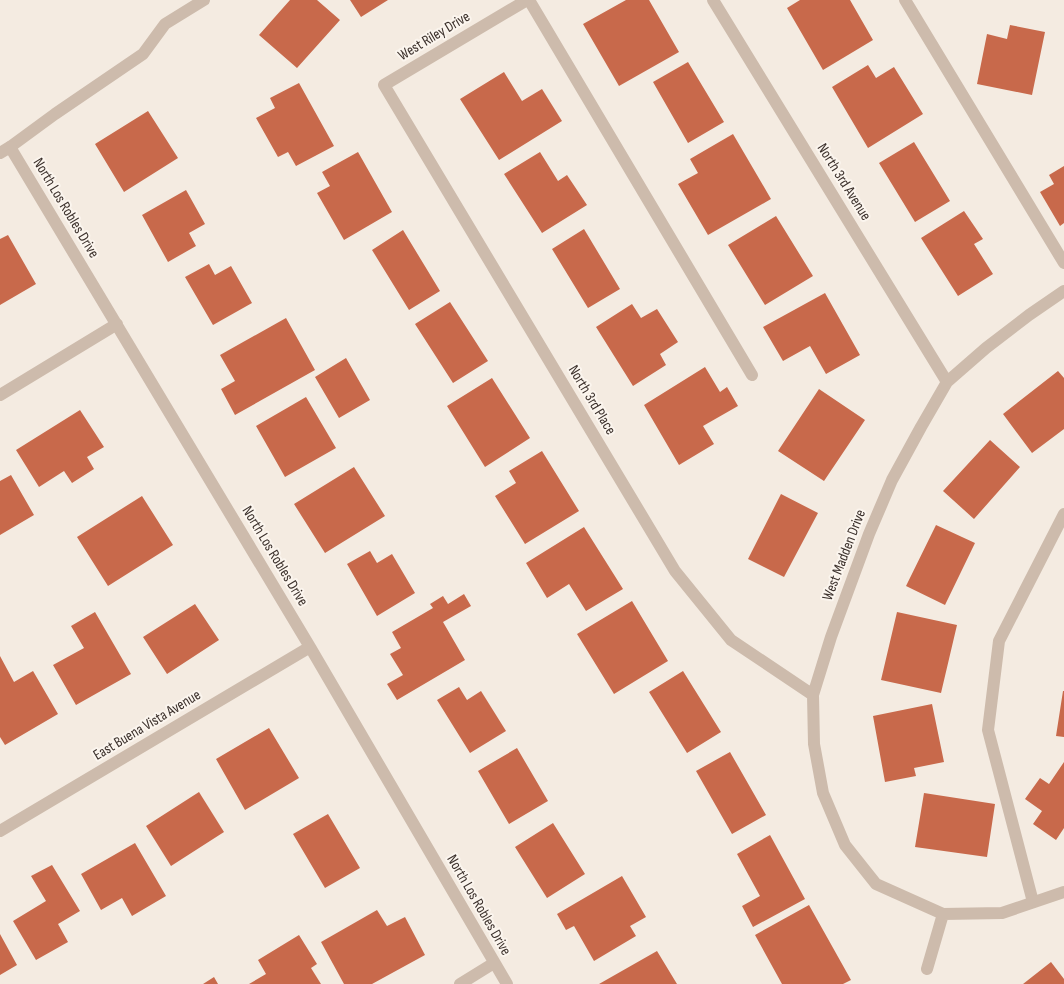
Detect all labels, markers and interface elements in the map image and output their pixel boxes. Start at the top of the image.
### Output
street label: West Riley Drive [395,7,473,65]
street label: North 3rd Avenue [813,140,875,224]
street label: North Los Robles Drive [29,155,103,261]
street label: North 3rd Place [564,362,620,438]
street label: North Los Robles Drive [238,503,312,609]
street label: West Madden Drive [818,507,870,603]
street label: East Buena Vista Avenue [90,685,204,765]
street label: North Los Robles Drive [442,851,516,959]

